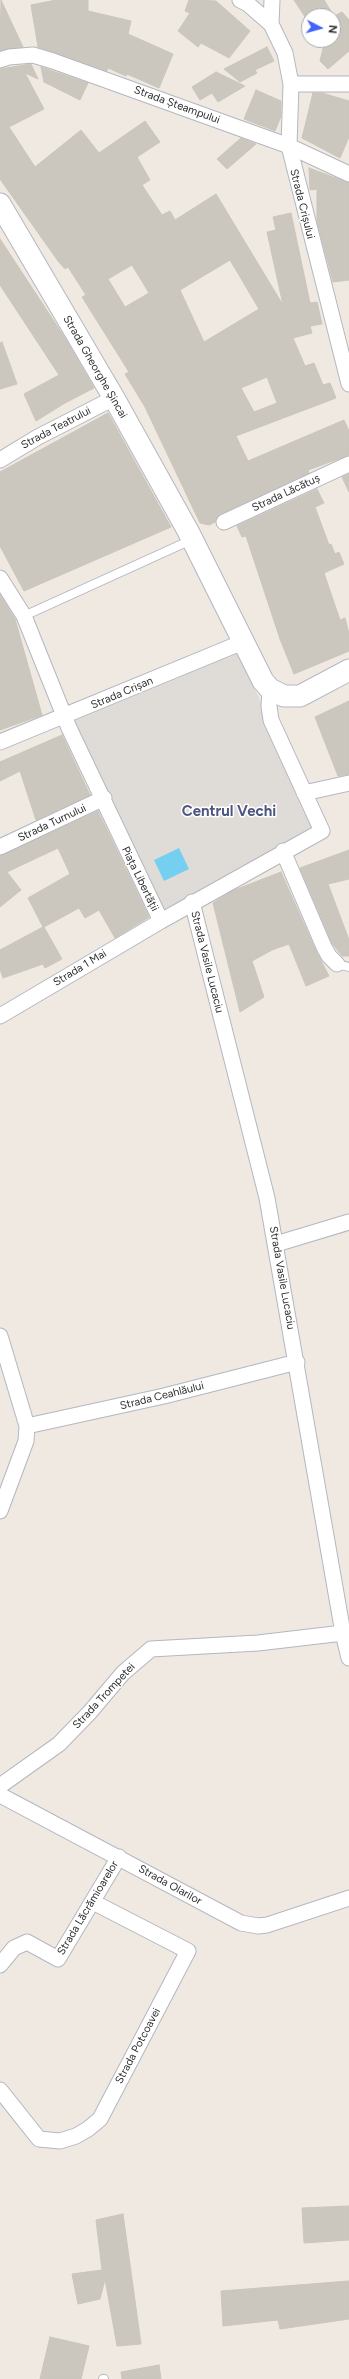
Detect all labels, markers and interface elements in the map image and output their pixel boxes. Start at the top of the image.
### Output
north arrow [301,8,341,48]
text: N [326,24,339,34]
street label: Strada Șteampului [132,83,222,127]
street label: Strada Crișului [287,168,317,240]
street label: Strada Gheorghe Șincai [60,313,130,421]
street label: Strada Teatrului [19,404,93,452]
street label: Strada Lăcătuș [250,472,322,514]
street label: Strada Crișan [89,674,155,712]
street label: Strada Turnului [16,801,88,845]
district label: Centrul Vechi [182,803,276,821]
street label: Piața Libertății [119,844,161,914]
street label: Strada Vasile Lucaciu [188,910,226,1014]
street label: Strada 1 Mai [51,947,109,989]
street label: Strada Vasile Lucaciu [266,1225,298,1331]
street label: Strada Ceahlăului [119,1379,205,1413]
street label: Strada Trompetei [70,1660,138,1732]
street label: Strada Lăcrămioarelor [55,1858,121,1958]
street label: Strada Olarilor [136,1862,204,1908]
street label: Strada Potcoavei [113,2006,163,2086]

